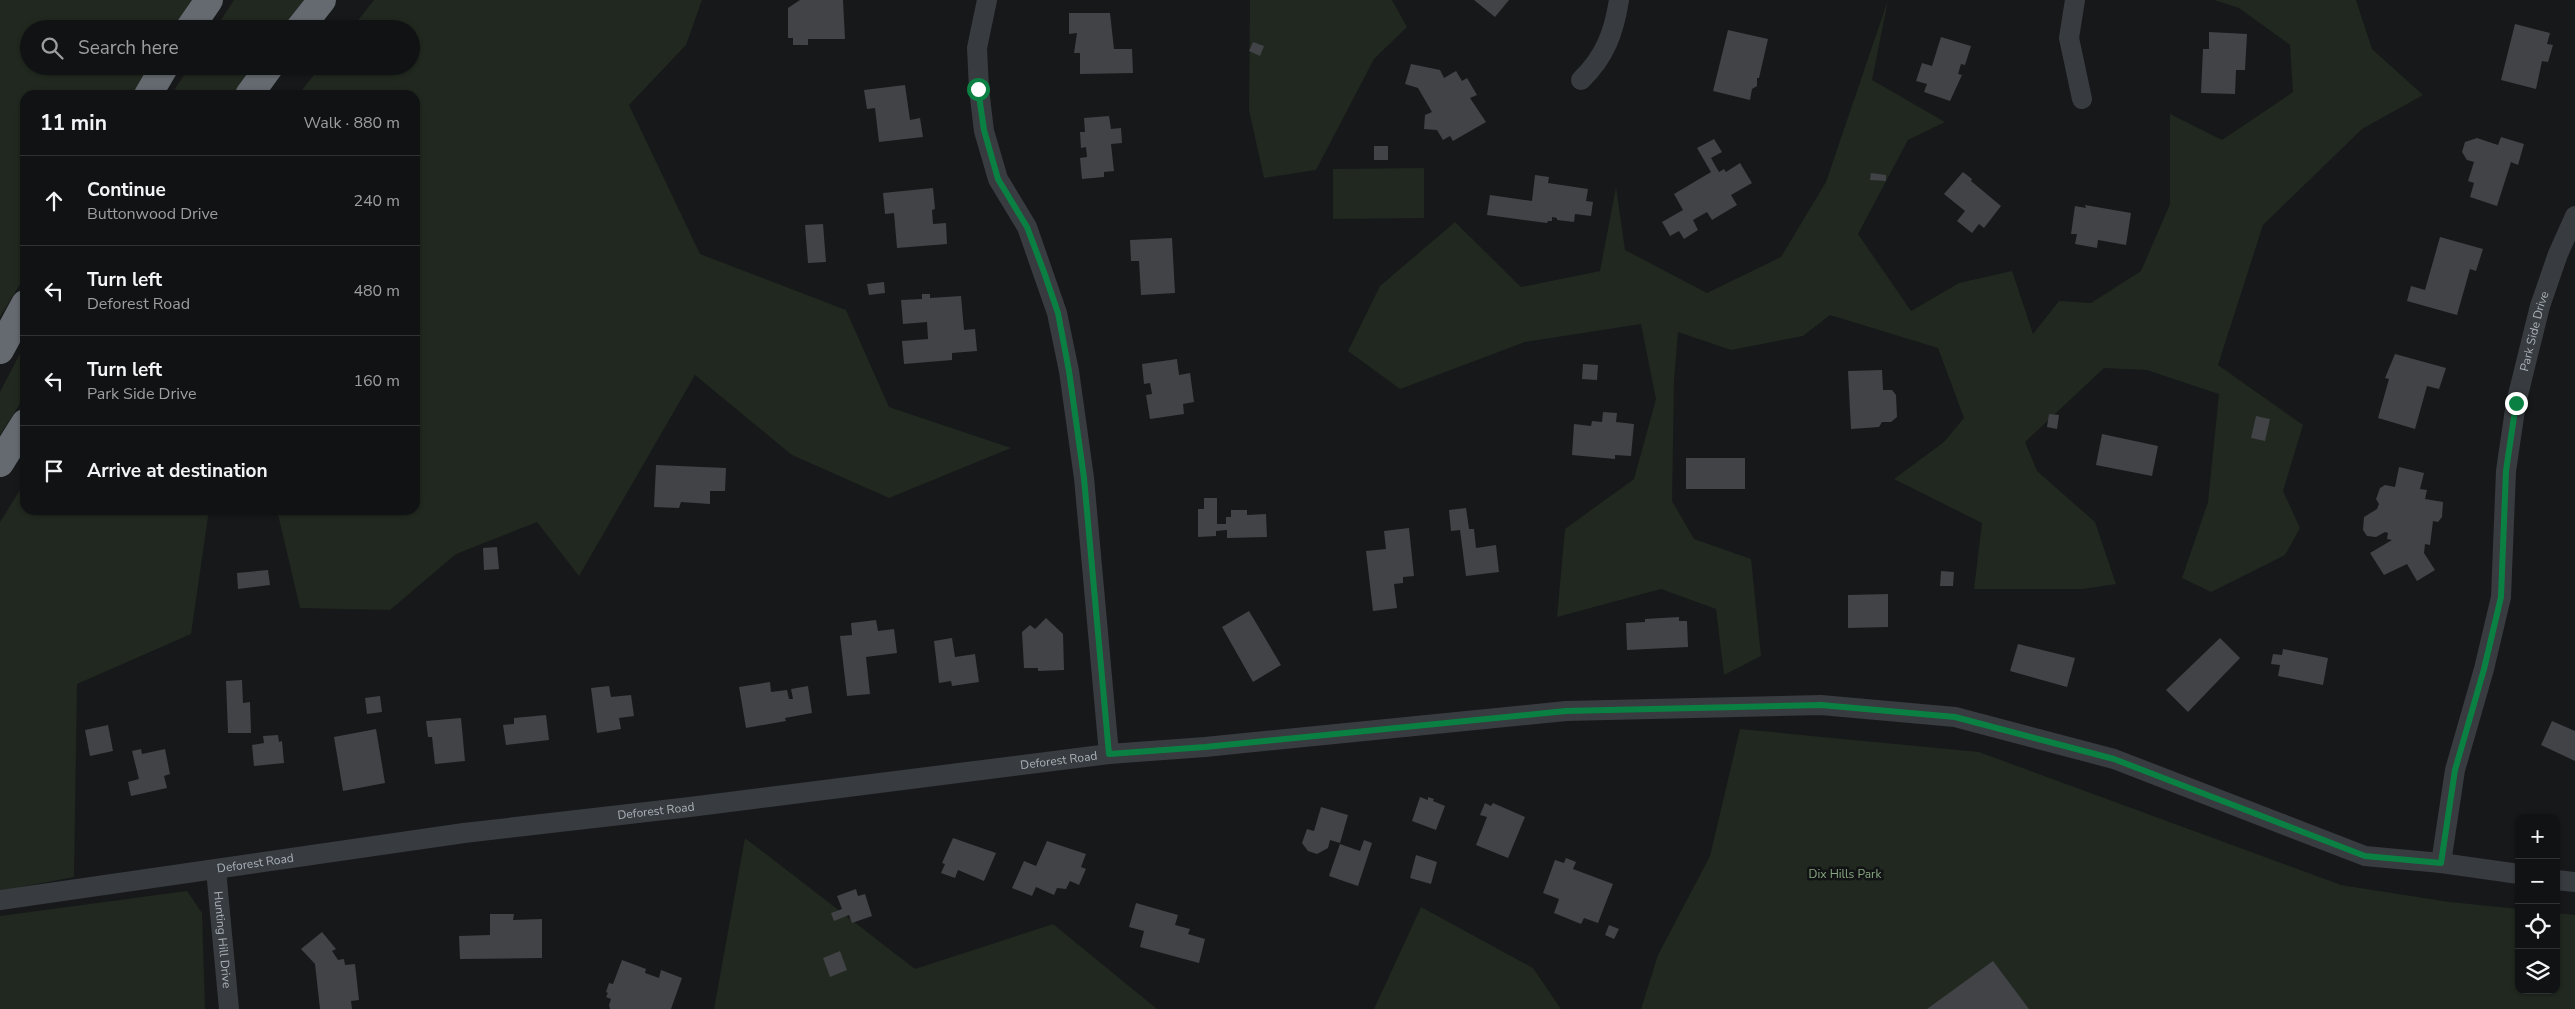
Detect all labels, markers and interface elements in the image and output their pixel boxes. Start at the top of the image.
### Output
search box [20,20,420,75]
icon: search [38,34,66,62]
text: Search here [78,35,179,61]
route start [967,78,990,101]
text: 11 min [40,109,107,137]
text: Walk · 880 m [304,112,400,134]
text: Continue [87,177,166,203]
icon: ahead [40,187,68,215]
text: 240 m [353,190,400,212]
text: Buttonwood Drive [87,203,218,225]
text: Turn left [87,267,162,293]
icon: left [40,277,68,305]
text: 480 m [353,280,400,302]
street label: Park Side Drive [2516,289,2553,373]
text: Deforest Road [87,293,190,315]
text: Turn left [87,357,162,383]
icon: left [40,367,68,395]
text: 160 m [353,370,400,392]
text: Park Side Drive [87,383,197,405]
route end [2505,392,2528,415]
icon: arrive [40,457,68,485]
text: Arrive at destination [87,458,268,484]
street label: Deforest Road [1019,748,1098,773]
street label: Deforest Road [617,799,695,823]
map controls [2515,814,2560,994]
button: + [2515,814,2560,859]
street label: Deforest Road [216,850,295,877]
button: − [2515,859,2560,904]
park label: Dix Hills Park [1809,866,1882,882]
street label: Hunting Hill Drive [210,891,235,989]
button: locate [2515,904,2560,949]
button: layers [2515,949,2560,994]

